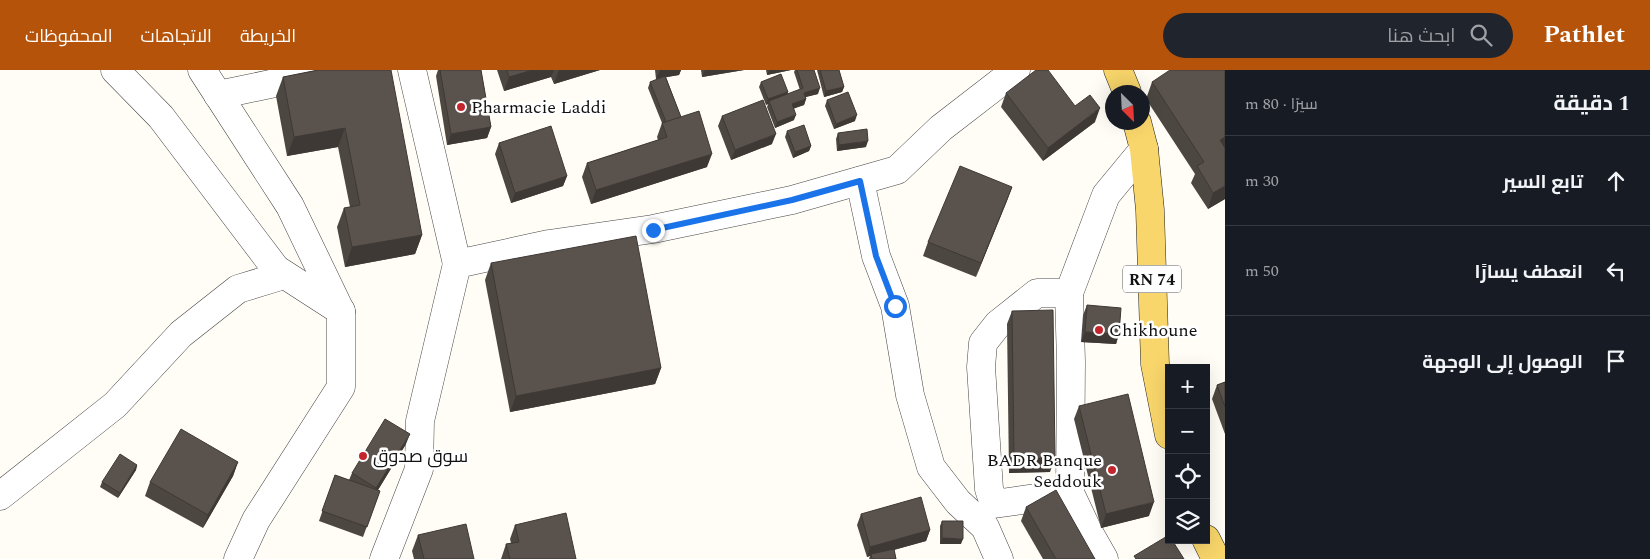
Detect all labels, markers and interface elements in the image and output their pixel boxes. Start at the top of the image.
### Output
search box [1163,13,1513,58]
text: Pathlet [1543,17,1625,53]
icon: search [1467,21,1495,49]
text: ابحث هنا [1387,22,1455,51]
text: المحفوظات [25,23,113,50]
text: الاتجاهات [141,23,212,50]
text: الخريطة [240,23,296,50]
north arrow [1105,85,1150,130]
text: 1 دقيقة [1554,88,1630,120]
text: سيرًا · 80 m [1245,92,1318,116]
place label: Pharmacie Laddi [471,94,606,121]
marker: Pharmacie Laddi [455,101,467,113]
icon: ahead [1602,167,1630,195]
text: تابع السير [1503,168,1583,197]
text: 30 m [1245,169,1279,193]
route end [642,219,665,242]
icon: left [1602,257,1630,285]
text: انعطف يسارًا [1475,258,1583,287]
text: 50 m [1245,259,1279,283]
road number: RN 74 [1123,265,1181,292]
route start [884,295,907,318]
place label: Chikhoune [1109,317,1197,344]
marker: Chikhoune [1093,324,1105,336]
icon: arrive [1602,347,1630,375]
text: الوصول إلى الوجهة [1422,348,1583,377]
map controls [1165,364,1210,544]
button: + [1165,364,1210,409]
button: − [1165,409,1210,454]
place label: سوق صدوق [373,443,468,470]
place label: BADR Banque Seddouk [987,447,1102,495]
marker: سوق صدوق [357,450,369,462]
button: locate [1165,454,1210,499]
marker: BADR Banque Seddouk [1106,464,1118,476]
button: layers [1165,499,1210,544]

